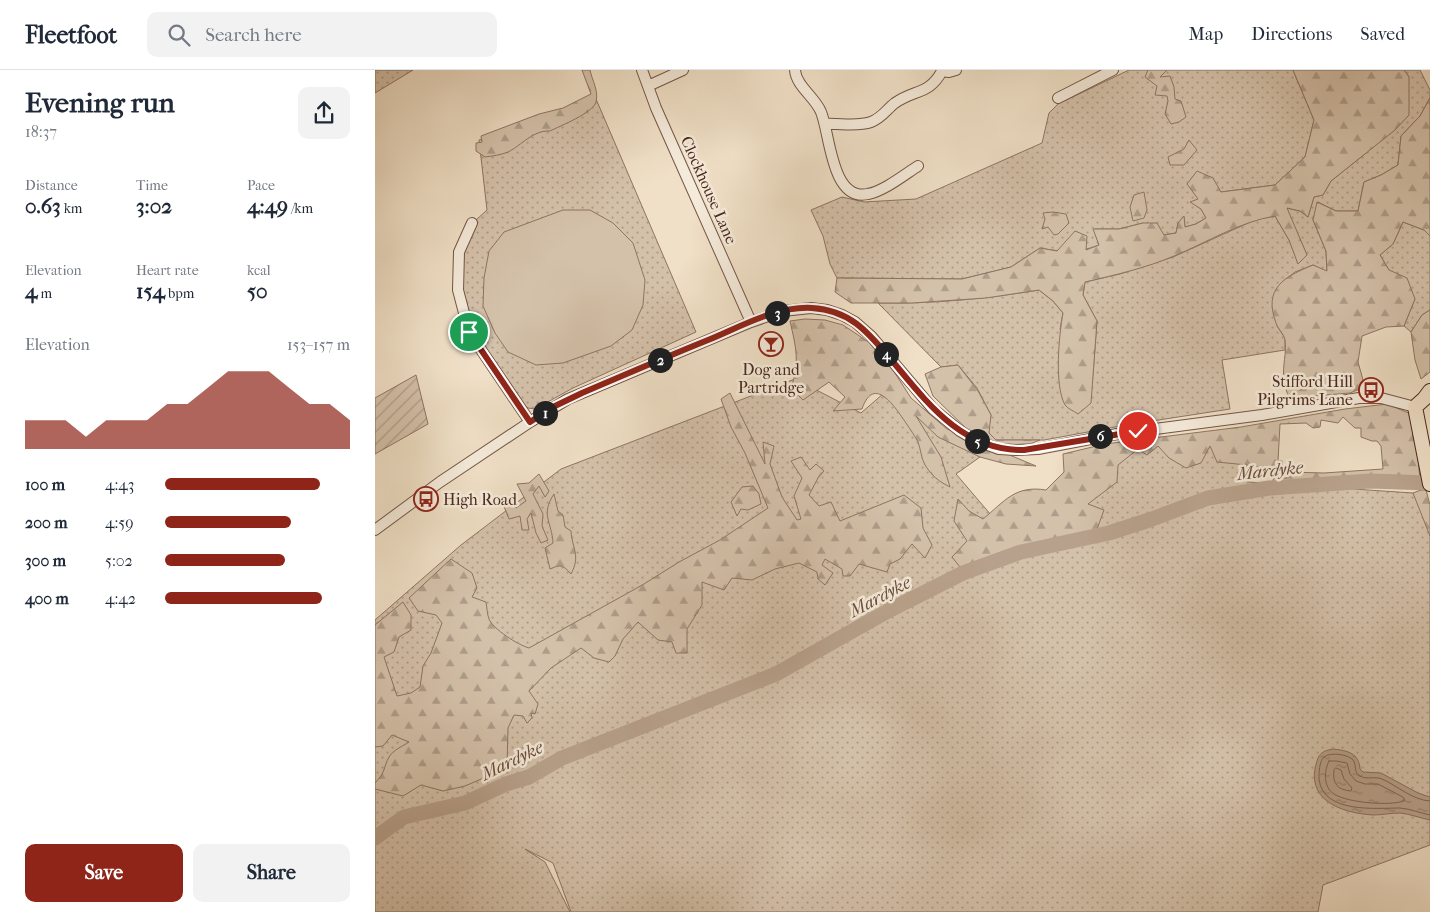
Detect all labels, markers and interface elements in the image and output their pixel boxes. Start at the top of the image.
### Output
search box [147,12,497,57]
text: Fleetfoot [25,21,117,49]
icon: search [165,21,193,49]
text: Search here [205,24,302,46]
text: Map [1189,24,1223,45]
text: Directions [1251,24,1332,45]
text: Saved [1360,24,1405,45]
text: Evening run [25,86,175,119]
button: share [298,87,350,139]
text: 18:37 [25,122,57,141]
street label: Clockhouse Lane [677,133,741,247]
text: Distance [25,177,78,194]
text: Time [136,177,168,194]
text: Pace [247,177,275,194]
text: 0.63 [25,194,61,218]
text: 3:02 [136,194,172,218]
text: 4:49 [247,194,288,218]
text: km [61,200,82,217]
text: /km [288,200,313,217]
text: Elevation [25,262,82,279]
text: Heart rate [136,262,199,279]
text: kcal [247,262,271,279]
text: 4 [25,279,37,303]
text: 154 [136,279,165,303]
text: 50 [247,279,268,303]
text: m [37,285,52,302]
text: bpm [165,285,194,302]
pin: 3 [765,300,789,326]
text: 3 [775,305,780,322]
pin [448,311,490,353]
icon: arrive [455,318,483,346]
bar icon: Dog and Partridge [758,331,784,357]
text: Elevation [25,335,90,354]
text: 153–157 m [287,335,350,354]
pin: 4 [873,342,899,366]
text: 4 [882,346,891,363]
pin: 2 [647,348,673,372]
text: 2 [657,352,664,369]
place label: Dog and Partridge [738,360,804,397]
place label: Stifford Hill Pilgrims Lane [1257,372,1354,409]
bus stop icon: Stifford Hill Pilgrims Lane [1358,377,1384,403]
pin: 1 [533,400,557,426]
text: 1 [543,405,548,422]
pin [1117,410,1159,452]
icon: check [1124,417,1152,445]
pin: 6 [1087,424,1113,448]
pin: 5 [965,428,989,454]
text: 6 [1097,428,1104,445]
text: 5 [974,433,981,450]
water label: Mardyke [1234,457,1305,485]
text: 100 m [25,475,65,494]
text: 4:43 [105,475,134,494]
bus stop icon: High Road [413,486,439,512]
place label: High Road [443,490,517,509]
text: 200 m [25,513,68,532]
text: 4:59 [105,513,134,532]
text: 300 m [25,551,66,570]
text: 5:02 [105,551,133,570]
water label: Mardyke [844,572,915,623]
text: 400 m [25,589,69,608]
text: 4:42 [105,589,136,608]
water label: Mardyke [476,737,547,786]
button: Save [25,844,183,902]
button: Share [193,844,350,902]

